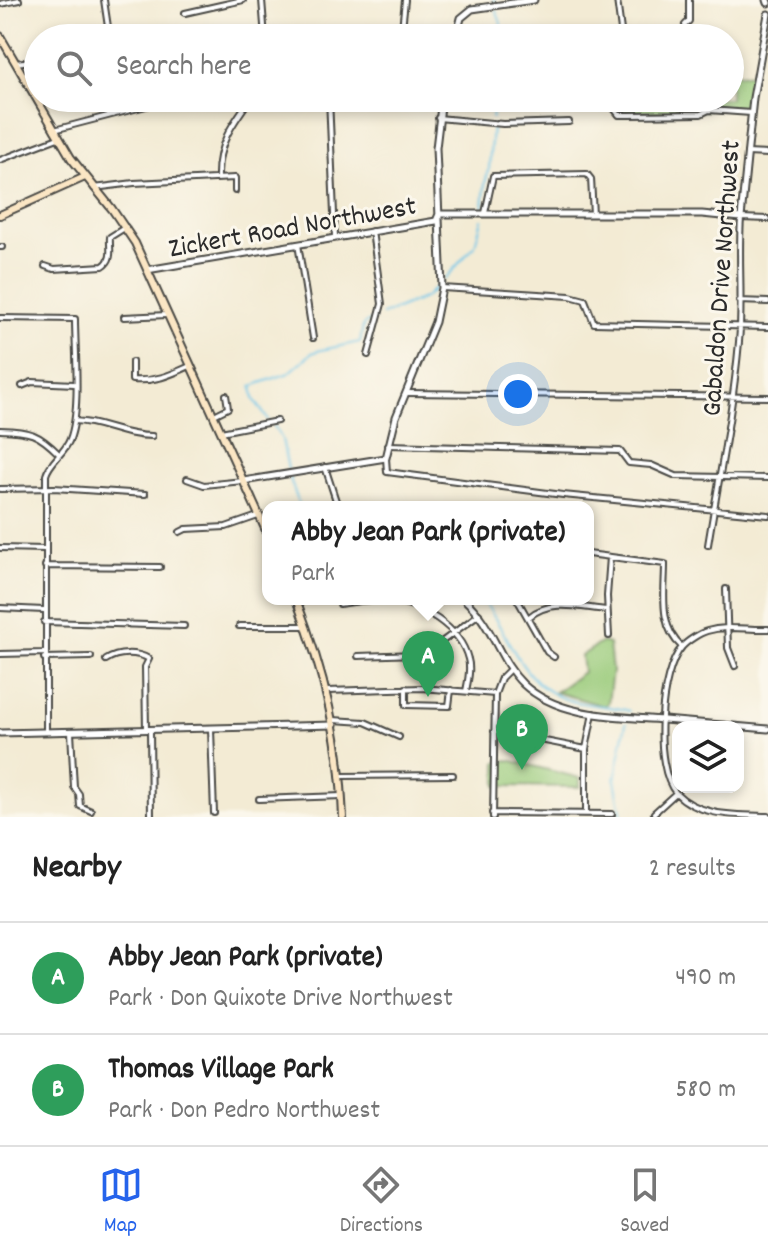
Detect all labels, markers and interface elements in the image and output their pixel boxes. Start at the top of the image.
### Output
search box [24,24,744,112]
icon: search [52,46,96,90]
text: Search here [116,47,252,90]
street label: Gabaldon Drive Northwest [694,139,754,418]
street label: Zickert Road Northwest [166,188,420,271]
your location [498,374,538,414]
popup [262,501,594,605]
text: Abby Jean Park (private) [291,513,565,556]
text: Park [291,556,335,593]
pin: A [402,631,454,697]
pin: B [496,704,548,770]
map controls [672,721,744,793]
button: layers [672,721,744,793]
text: Nearby [32,845,121,894]
text: 2 results [649,851,736,888]
text: Abby Jean Park (private) [108,938,383,981]
text: A [51,960,65,997]
text: 490 m [675,960,736,997]
text: Park · Don Quixote Drive Northwest [108,981,453,1018]
text: Thomas Village Park [108,1050,334,1093]
text: B [52,1072,64,1109]
text: 580 m [676,1072,736,1109]
text: Park · Don Pedro Northwest [108,1093,380,1130]
tab: Map [99,1163,143,1242]
tab: Directions [340,1163,423,1242]
tab: Saved [620,1163,669,1242]

